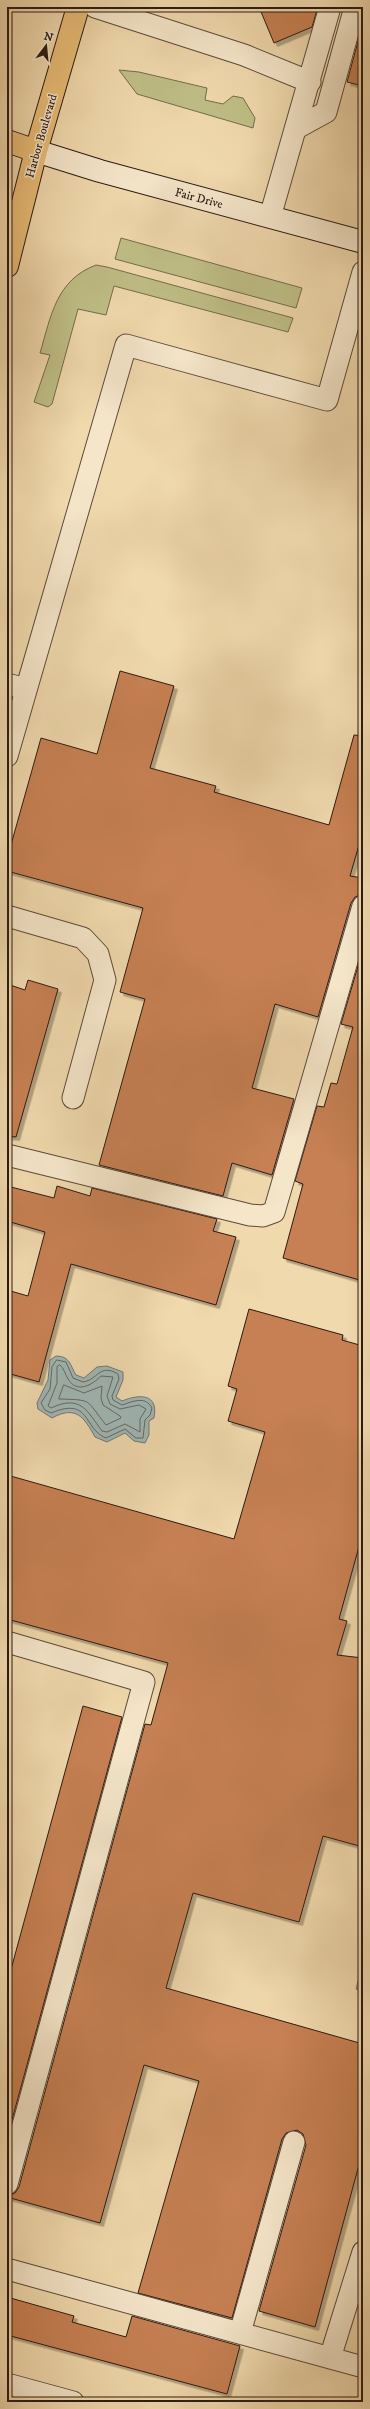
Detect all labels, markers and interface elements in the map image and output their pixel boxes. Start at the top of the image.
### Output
north arrow [26,26,66,66]
text: N [42,29,55,45]
street label: Harbor Boulevard [22,92,61,180]
street label: Fair Drive [173,185,224,212]

